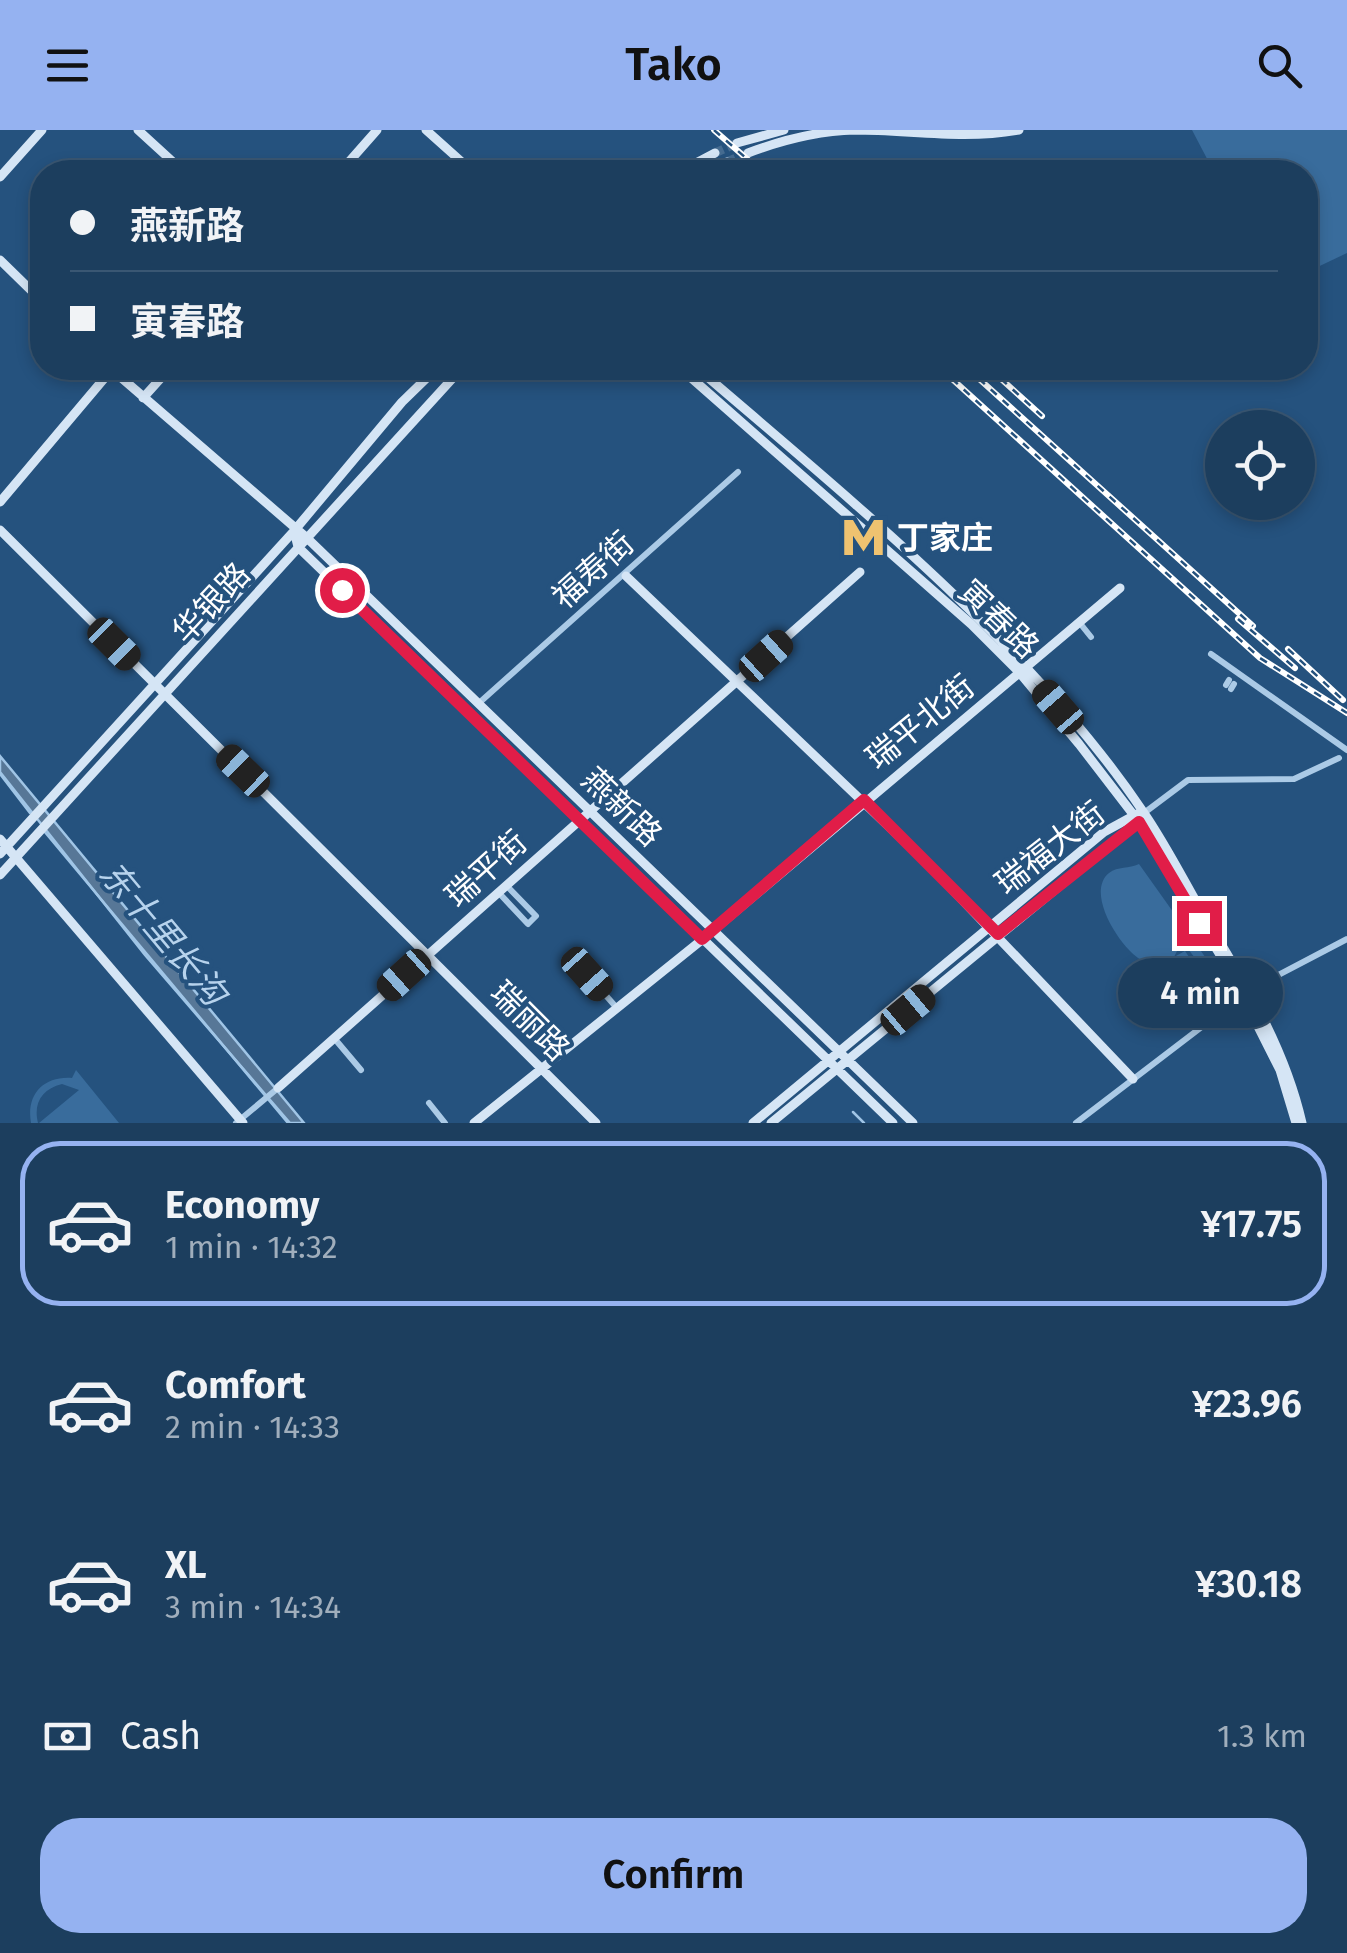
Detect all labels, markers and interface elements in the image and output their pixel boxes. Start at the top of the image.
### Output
icon: menu [40,38,95,93]
text: Tako [625,38,722,92]
icon: search [1252,38,1307,93]
text: 燕新路 [130,203,244,249]
text: 寅春路 [130,299,244,345]
map controls [1205,410,1315,520]
button: locate [1205,410,1315,520]
metro station icon: 丁家庄 [840,514,888,562]
place label: 丁家庄 [897,519,993,557]
street label: 福寿街 [545,524,641,616]
street label: 华银路 [164,555,258,651]
route start [320,568,365,613]
street label: 寅春路 [951,572,1047,666]
car [82,612,146,676]
car [734,625,798,687]
street label: 瑞平北街 [858,667,982,777]
car [1027,675,1089,739]
car [211,739,275,803]
street label: 燕新路 [574,760,670,854]
street label: 瑞福大街 [988,794,1112,902]
street label: 瑞平街 [438,823,534,915]
water label: 东十里长沟 [91,852,238,1017]
route end [1177,901,1222,946]
car [556,942,618,1006]
car [372,944,436,1006]
callout: 4 min [1116,958,1282,1028]
street label: 瑞丽路 [483,974,577,1068]
text: 4 min [1160,974,1241,1012]
car [875,979,941,1041]
icon: car [45,1179,135,1269]
text: Economy [165,1182,320,1228]
text: ¥17.75 [1201,1201,1302,1247]
text: 1 min · 14:32 [165,1228,338,1266]
icon: car [45,1359,135,1449]
text: Comfort [165,1362,306,1408]
text: ¥23.96 [1192,1381,1302,1427]
text: 2 min · 14:33 [165,1408,340,1446]
icon: car [45,1539,135,1629]
text: XL [165,1542,207,1588]
text: ¥30.18 [1195,1561,1302,1607]
text: 3 min · 14:34 [165,1588,341,1626]
icon: cash [40,1709,95,1764]
text: Cash [120,1713,201,1759]
text: 1.3 km [1217,1717,1307,1755]
button: Confirm [40,1818,1307,1933]

